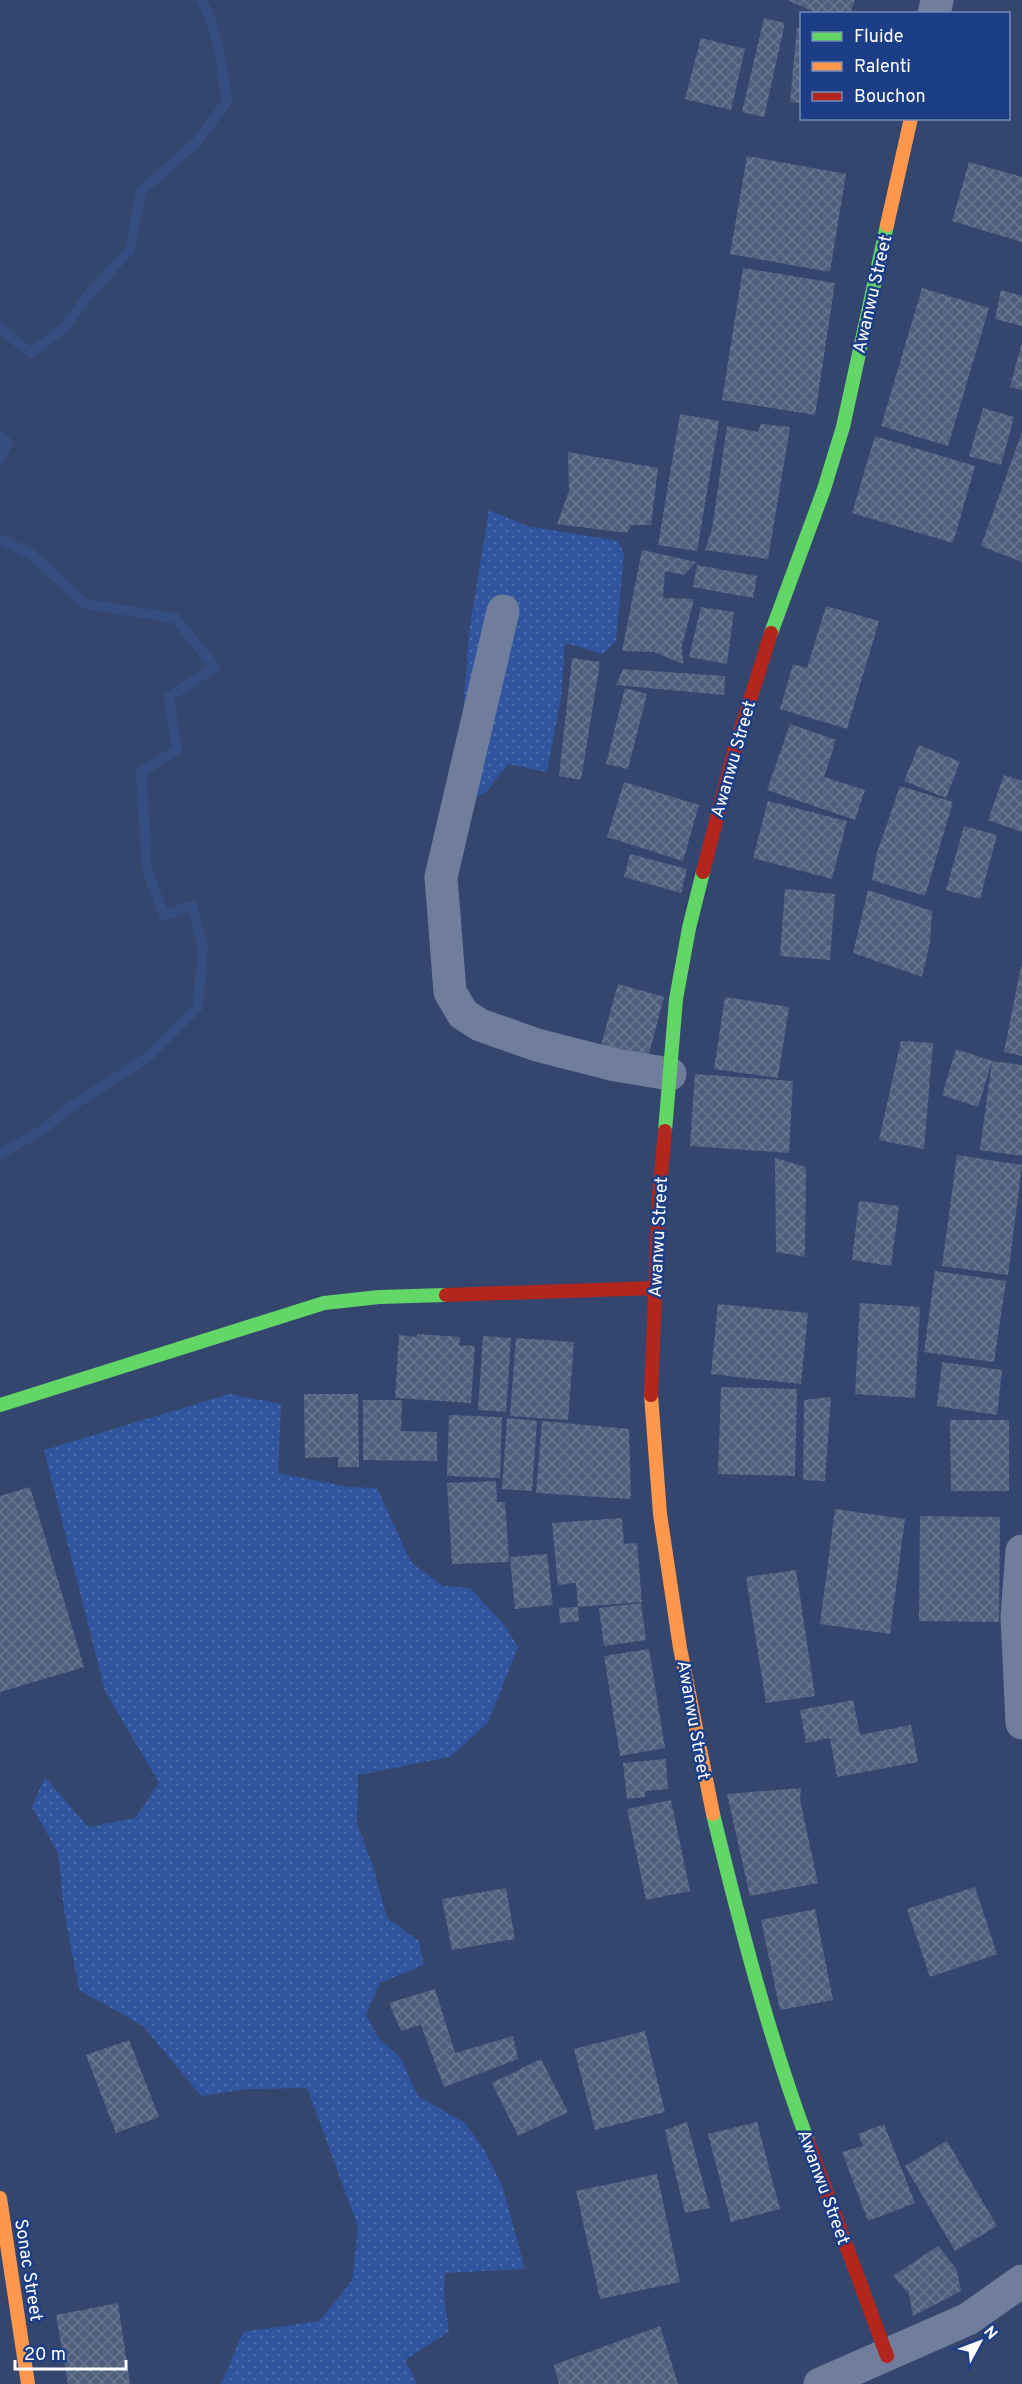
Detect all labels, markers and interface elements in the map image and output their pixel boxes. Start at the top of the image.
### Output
legend [800,12,1010,120]
text: Fluide [854,26,903,49]
text: Ralenti [854,56,911,79]
text: Bouchon [854,86,926,109]
street label: Awanwu Street [849,233,898,356]
street label: Awanwu Street [707,698,762,821]
street label: Awanwu Street [645,1176,674,1298]
street label: Awanwu Street [671,1659,714,1782]
street label: Awanwu Street [791,2127,854,2248]
street label: Sonac Street [8,2217,47,2323]
north arrow [950,2312,1010,2372]
text: N [978,2323,1001,2344]
scale bar [15,2333,126,2371]
text: 20 m [24,2344,66,2367]

